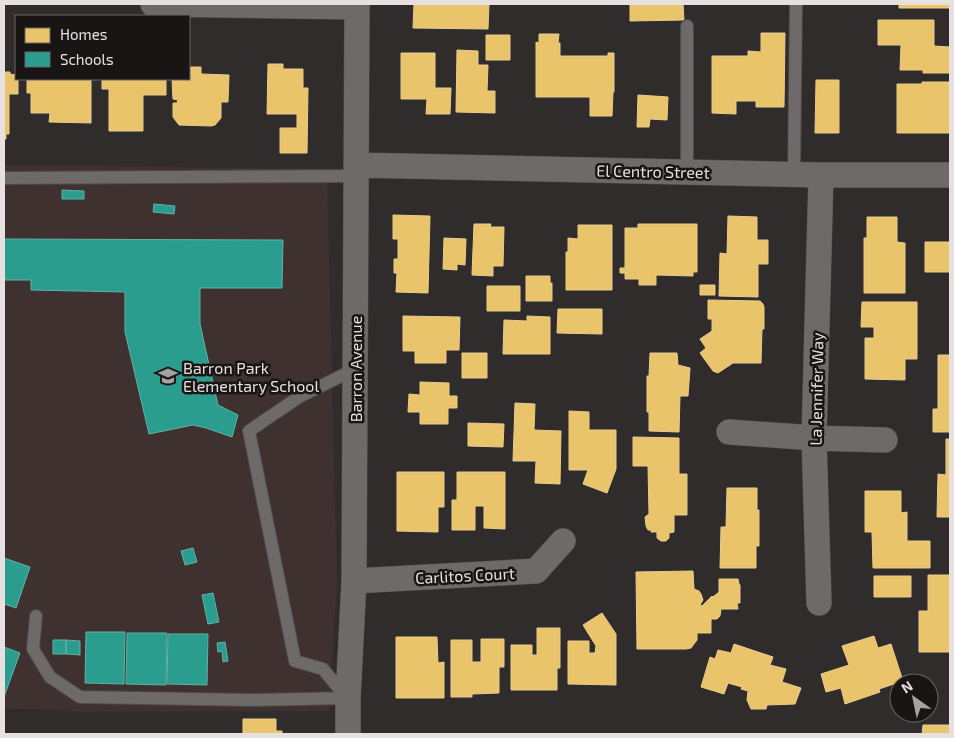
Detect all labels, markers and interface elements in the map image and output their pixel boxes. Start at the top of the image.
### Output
legend [15,15,190,80]
text: Homes [60,25,107,43]
text: Schools [60,50,114,68]
street label: El Centro Street [596,161,710,181]
street label: Barron Avenue [346,316,365,422]
street label: La Jennifer Way [806,332,826,446]
place label: Barron Park Elementary School [183,358,319,395]
school or university icon: Barron Park Elementary School [157,365,179,387]
street label: Carlitos Court [415,563,515,587]
north arrow [889,673,939,723]
text: N [898,677,916,697]

